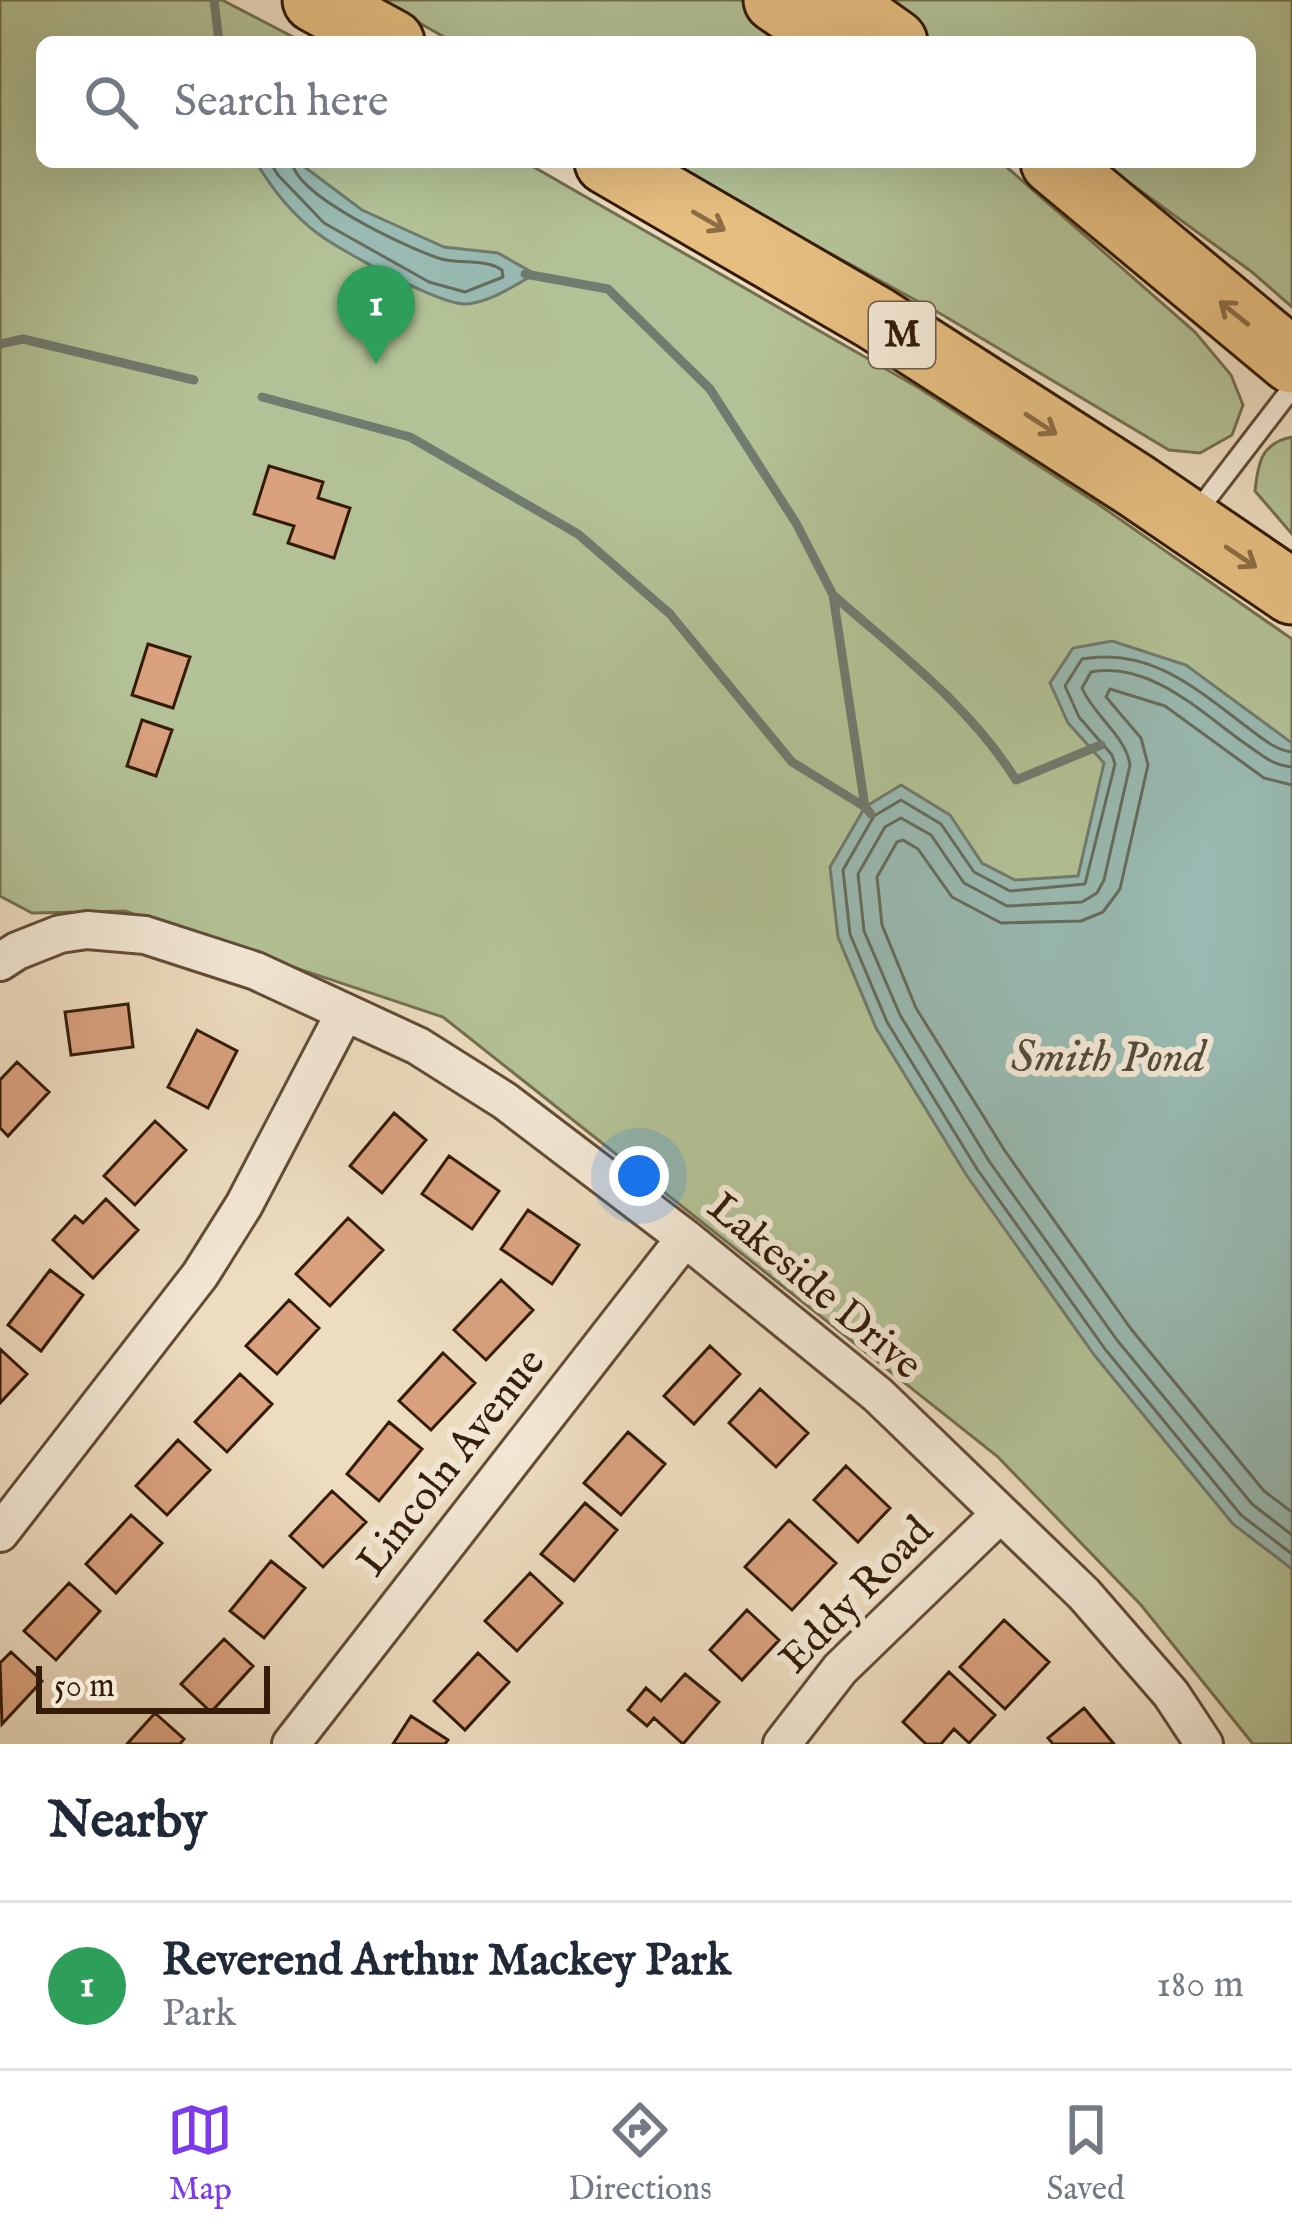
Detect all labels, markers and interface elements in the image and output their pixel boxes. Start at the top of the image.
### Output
search box [36,36,1256,168]
icon: search [78,69,144,135]
text: Search here [174,74,388,131]
one-way arrow [691,209,725,233]
pin: 1 [337,265,415,364]
one-way arrow [1218,300,1250,326]
road number: M [869,302,935,368]
one-way arrow [1023,412,1057,437]
one-way arrow [1223,544,1257,569]
water label: Smith Pond [1011,1030,1208,1087]
your location [609,1146,669,1206]
street label: Lakeside Drive [696,1182,932,1392]
street label: Lincoln Avenue [346,1338,558,1588]
street label: Eddy Road [769,1506,945,1686]
scale bar [36,1660,270,1713]
text: 50 m [54,1666,115,1708]
text: Nearby [48,1790,207,1855]
text: Reverend Arthur Mackey Park [162,1933,731,1990]
text: 1 [80,1961,94,2010]
text: 180 m [1156,1961,1244,2010]
text: Park [162,1990,236,2039]
tab: Map [167,2097,233,2211]
tab: Directions [568,2097,712,2211]
tab: Saved [1047,2097,1125,2211]

